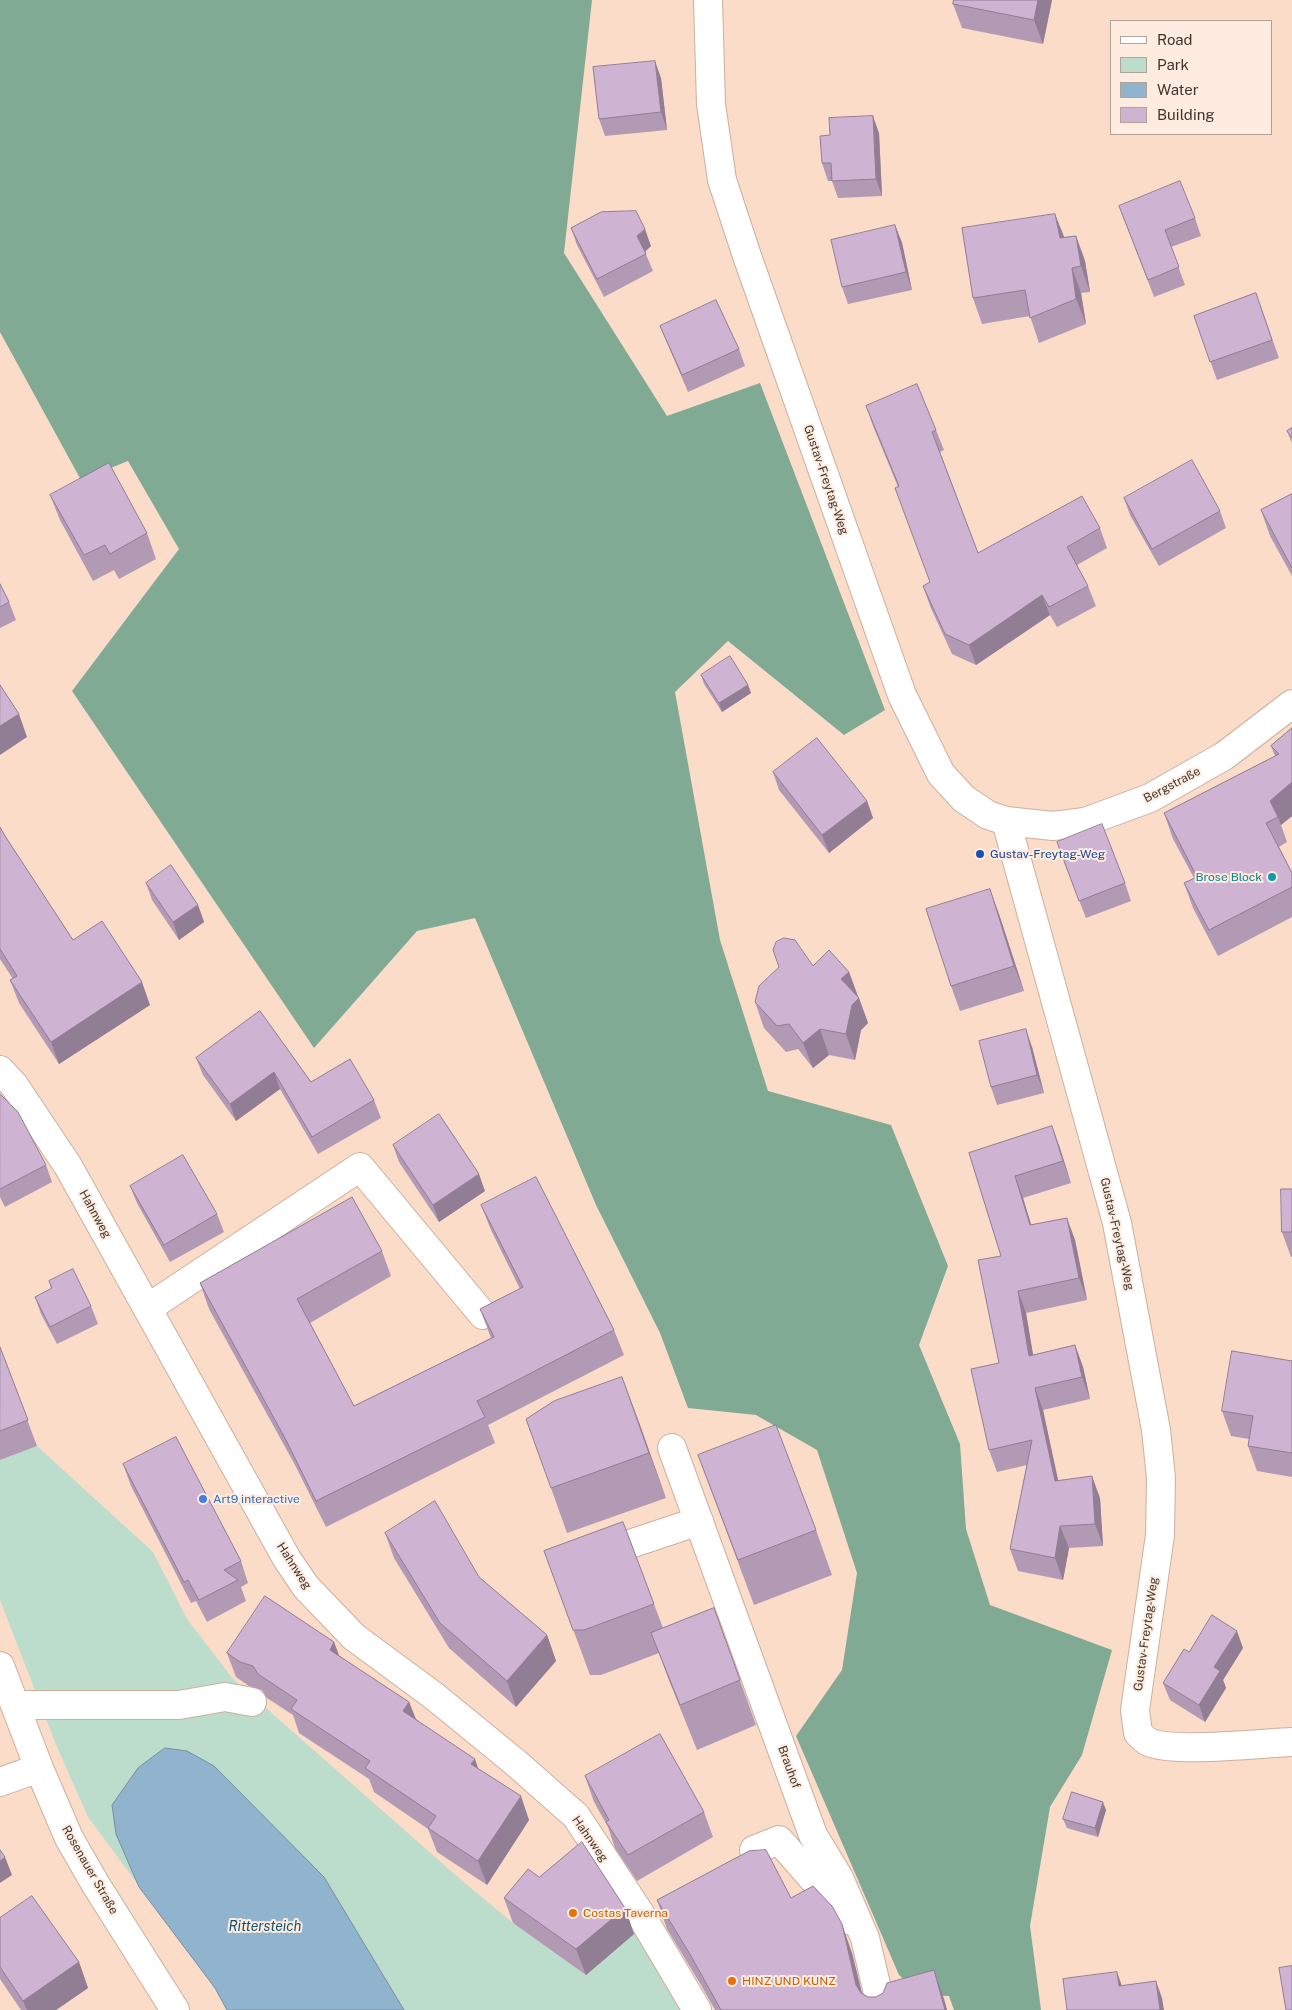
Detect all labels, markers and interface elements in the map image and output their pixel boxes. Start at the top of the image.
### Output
legend [1110,20,1272,135]
text: Road [1157,31,1193,48]
text: Park [1157,56,1189,73]
text: Water [1157,81,1199,98]
text: Building [1157,106,1215,123]
street label: Gustav-Freytag-Weg [800,423,852,537]
street label: Bergstraße [1141,764,1203,806]
place label: Gustav-Freytag-Weg [990,847,1105,861]
marker: Gustav-Freytag-Weg [974,848,986,860]
place label: Brose Block [1195,870,1262,884]
marker: Brose Block [1266,871,1278,883]
street label: Gustav-Freytag-Weg [1097,1176,1137,1292]
street label: Hahnweg [76,1187,114,1241]
place label: Art9 interactive [213,1492,300,1506]
marker: Art9 interactive [197,1493,209,1505]
street label: Hahnweg [274,1540,314,1592]
street label: Gustav-Freytag-Weg [1131,1576,1161,1692]
street label: Brauhof [775,1744,803,1790]
street label: Hahnweg [569,1813,611,1865]
street label: Rosenauer Straße [59,1823,121,1917]
place label: Costas Taverna [583,1906,668,1920]
marker: Costas Taverna [567,1907,579,1919]
water label: Rittersteich [229,1919,301,1935]
place label: HINZ UND KUNZ [742,1974,836,1988]
marker: HINZ UND KUNZ [726,1975,738,1987]

